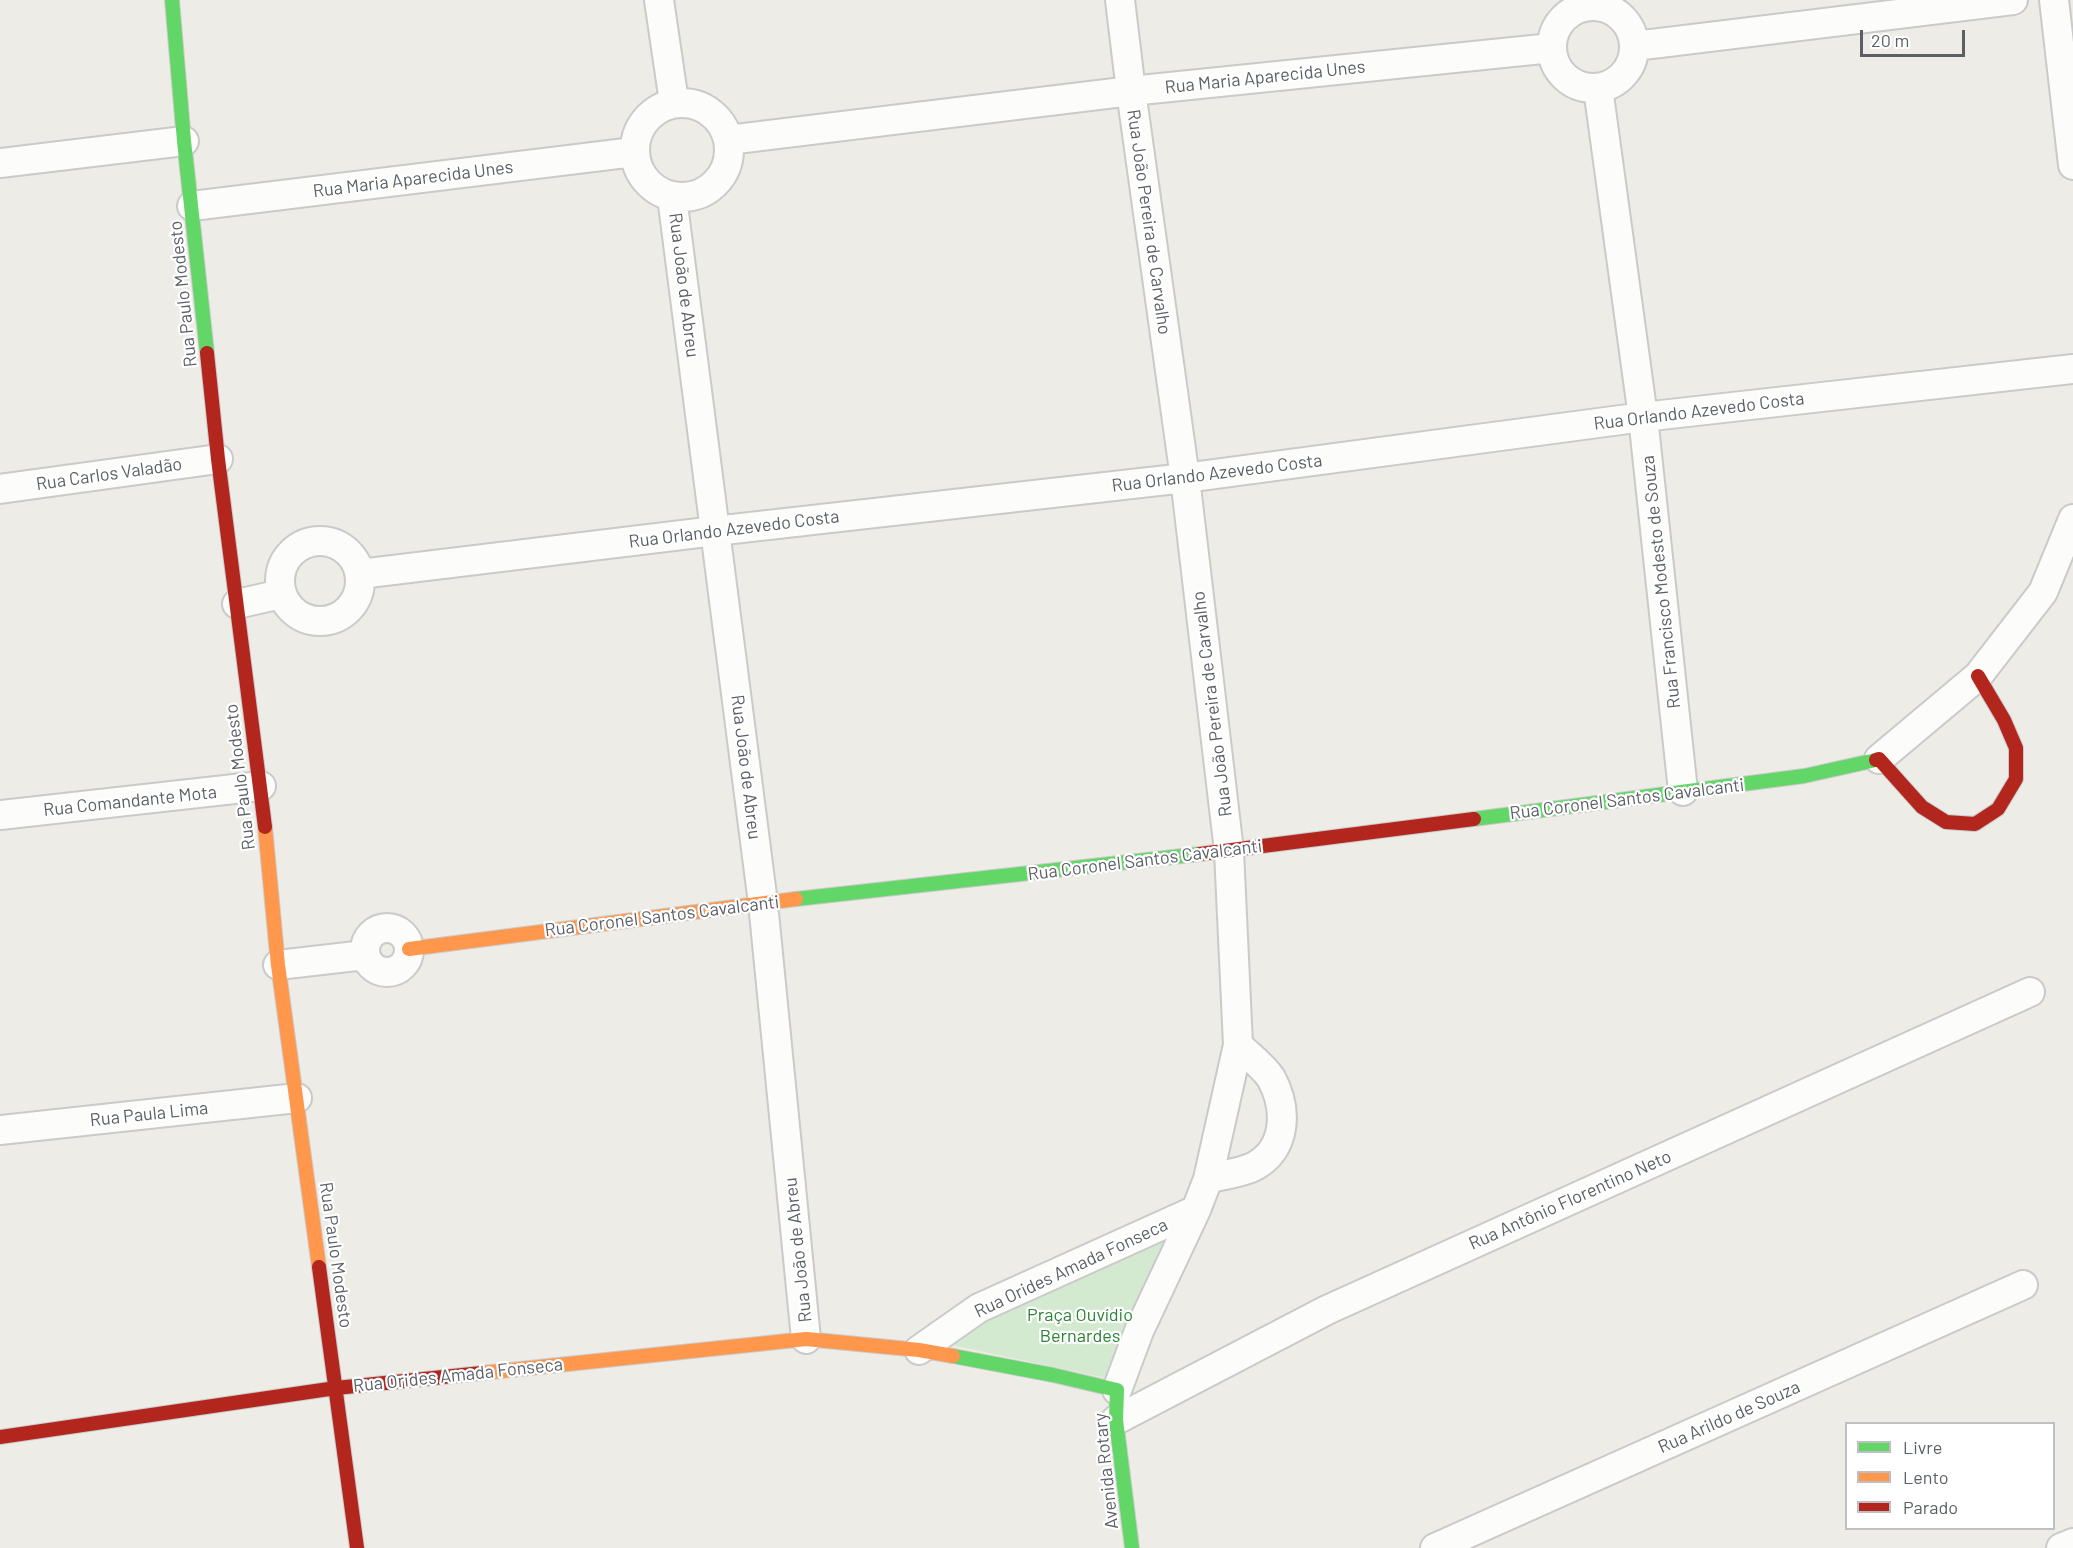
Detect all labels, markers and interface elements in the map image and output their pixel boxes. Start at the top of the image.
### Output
scale bar [1863,18,1968,56]
text: 20 m [1871,29,1909,51]
street label: Rua Maria Aparecida Unes [1164,56,1366,98]
street label: Rua João Pereira de Carvalho [1122,108,1176,336]
street label: Rua Maria Aparecida Unes [312,156,514,202]
street label: Rua João de Abreu [664,211,704,359]
street label: Rua Paulo Modesto [165,220,201,368]
street label: Rua Orlando Azevedo Costa [1593,387,1805,435]
street label: Rua Orlando Azevedo Costa [1111,449,1323,497]
street label: Rua Carlos Valadão [35,453,183,495]
street label: Rua Francisco Modesto de Souza [1637,454,1685,710]
street label: Rua Orlando Azevedo Costa [628,505,840,553]
street label: Rua João Pereira de Carvalho [1187,590,1237,818]
street label: Rua João de Abreu [726,693,766,841]
street label: Rua Paulo Modesto [220,703,260,851]
street label: Rua Coronel Santos Cavalcanti [1509,774,1745,824]
street label: Rua Comandante Mota [42,781,218,821]
street label: Rua Coronel Santos Cavalcanti [1027,835,1263,885]
street label: Rua Coronel Santos Cavalcanti [544,891,780,941]
street label: Rua Paula Lima [89,1097,209,1131]
street label: Rua Antônio Florentino Neto [1465,1145,1675,1255]
street label: Rua João de Abreu [780,1176,816,1324]
street label: Rua Paulo Modesto [315,1181,357,1329]
street label: Rua Orides Amada Fonseca [971,1214,1171,1322]
park label: Praça Ouvídio Bernardes [1027,1304,1133,1346]
street label: Rua Orides Amada Fonseca [352,1353,564,1397]
street label: Rua Arildo de Souza [1655,1376,1803,1458]
street label: Avenida Rotary [1089,1412,1123,1530]
legend [1845,1422,2055,1530]
text: Livre [1903,1436,1942,1458]
text: Lento [1903,1466,1949,1488]
text: Parado [1903,1496,1958,1518]

